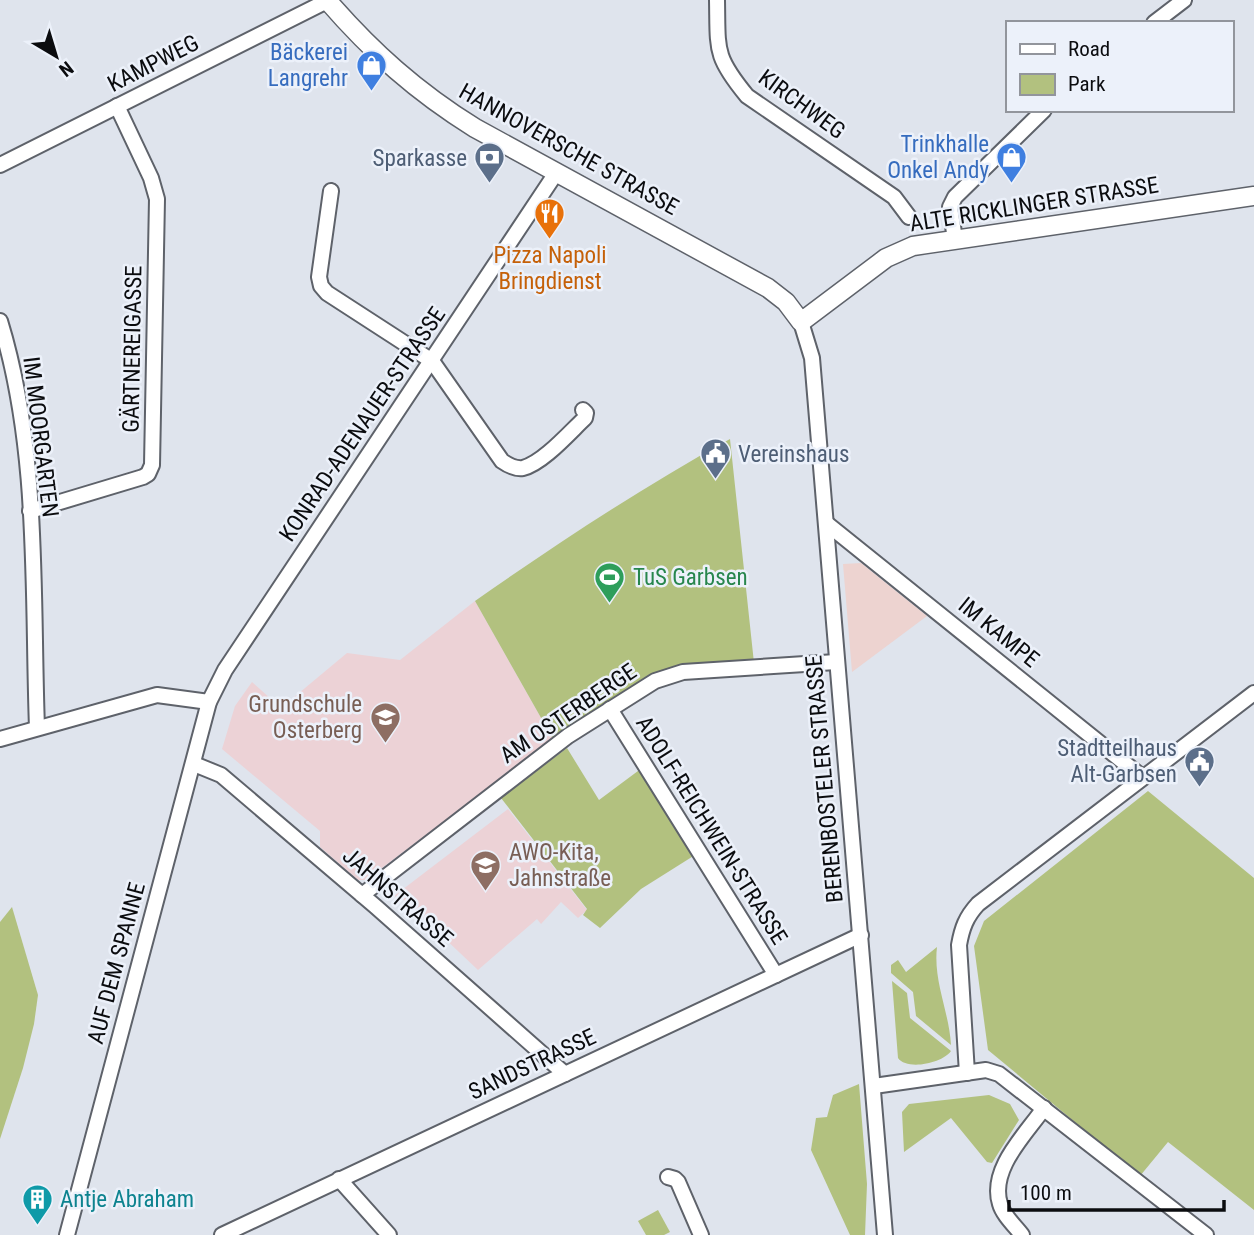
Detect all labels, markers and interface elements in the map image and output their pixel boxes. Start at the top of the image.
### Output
north arrow [21,21,91,91]
legend [1006,21,1233,112]
street label: KAMPWEG [103,29,203,98]
text: Road [1068,37,1110,61]
place label: Bäckerei Langrehr [268,39,348,92]
shop icon: Bäckerei Langrehr [354,48,388,92]
text: N [54,56,78,82]
street label: KIRCHWEG [753,64,850,145]
text: Park [1068,72,1106,96]
street label: HANNOVERSCHE STRASSE [454,78,683,221]
place label: Trinkhalle Onkel Andy [887,131,989,184]
shop icon: Trinkhalle Onkel Andy [995,140,1029,184]
bank icon: Sparkasse [473,141,507,185]
place label: Sparkasse [373,145,467,172]
street label: ALTE RICKLINGER STRASSE [908,171,1160,237]
restaurant icon: Pizza Napoli Bringdienst [533,197,567,241]
place label: Pizza Napoli Bringdienst [493,242,607,295]
street label: GÄRTNEREIGASSE [118,265,147,433]
street label: KONRAD-ADENAUER-STRASSE [274,302,451,547]
street label: IM MOORGARTEN [17,355,64,519]
public building icon: Vereinshaus [698,437,732,481]
place label: Vereinshaus [738,441,849,468]
sports icon: TuS Garbsen [593,560,627,604]
place label: TuS Garbsen [633,564,748,591]
street label: IM KAMPE [953,592,1044,673]
street label: BERENBOSTELER STRASSE [800,654,849,904]
street label: AM OSTERBERGE [495,658,642,769]
place label: Grundschule Osterberg [248,691,362,744]
school or university icon: Grundschule Osterberg [368,700,402,744]
street label: ADOLF-REICHWEIN-STRASSE [630,711,793,949]
place label: Stadtteilhaus Alt-Garbsen [1057,735,1177,788]
public building icon: Stadtteilhaus Alt-Garbsen [1183,744,1217,788]
place label: AWO-Kita, Jahnstraße [509,839,611,892]
street label: JAHNSTRASSE [337,842,458,953]
school or university icon: AWO-Kita, Jahnstraße [469,848,503,892]
street label: AUF DEM SPANNE [82,880,151,1047]
street label: SANDSTRASSE [464,1023,600,1106]
scale bar [1009,1168,1224,1212]
text: 100 m [1020,1181,1072,1205]
building icon: Antje Abraham [20,1182,54,1226]
place label: Antje Abraham [60,1186,194,1213]

